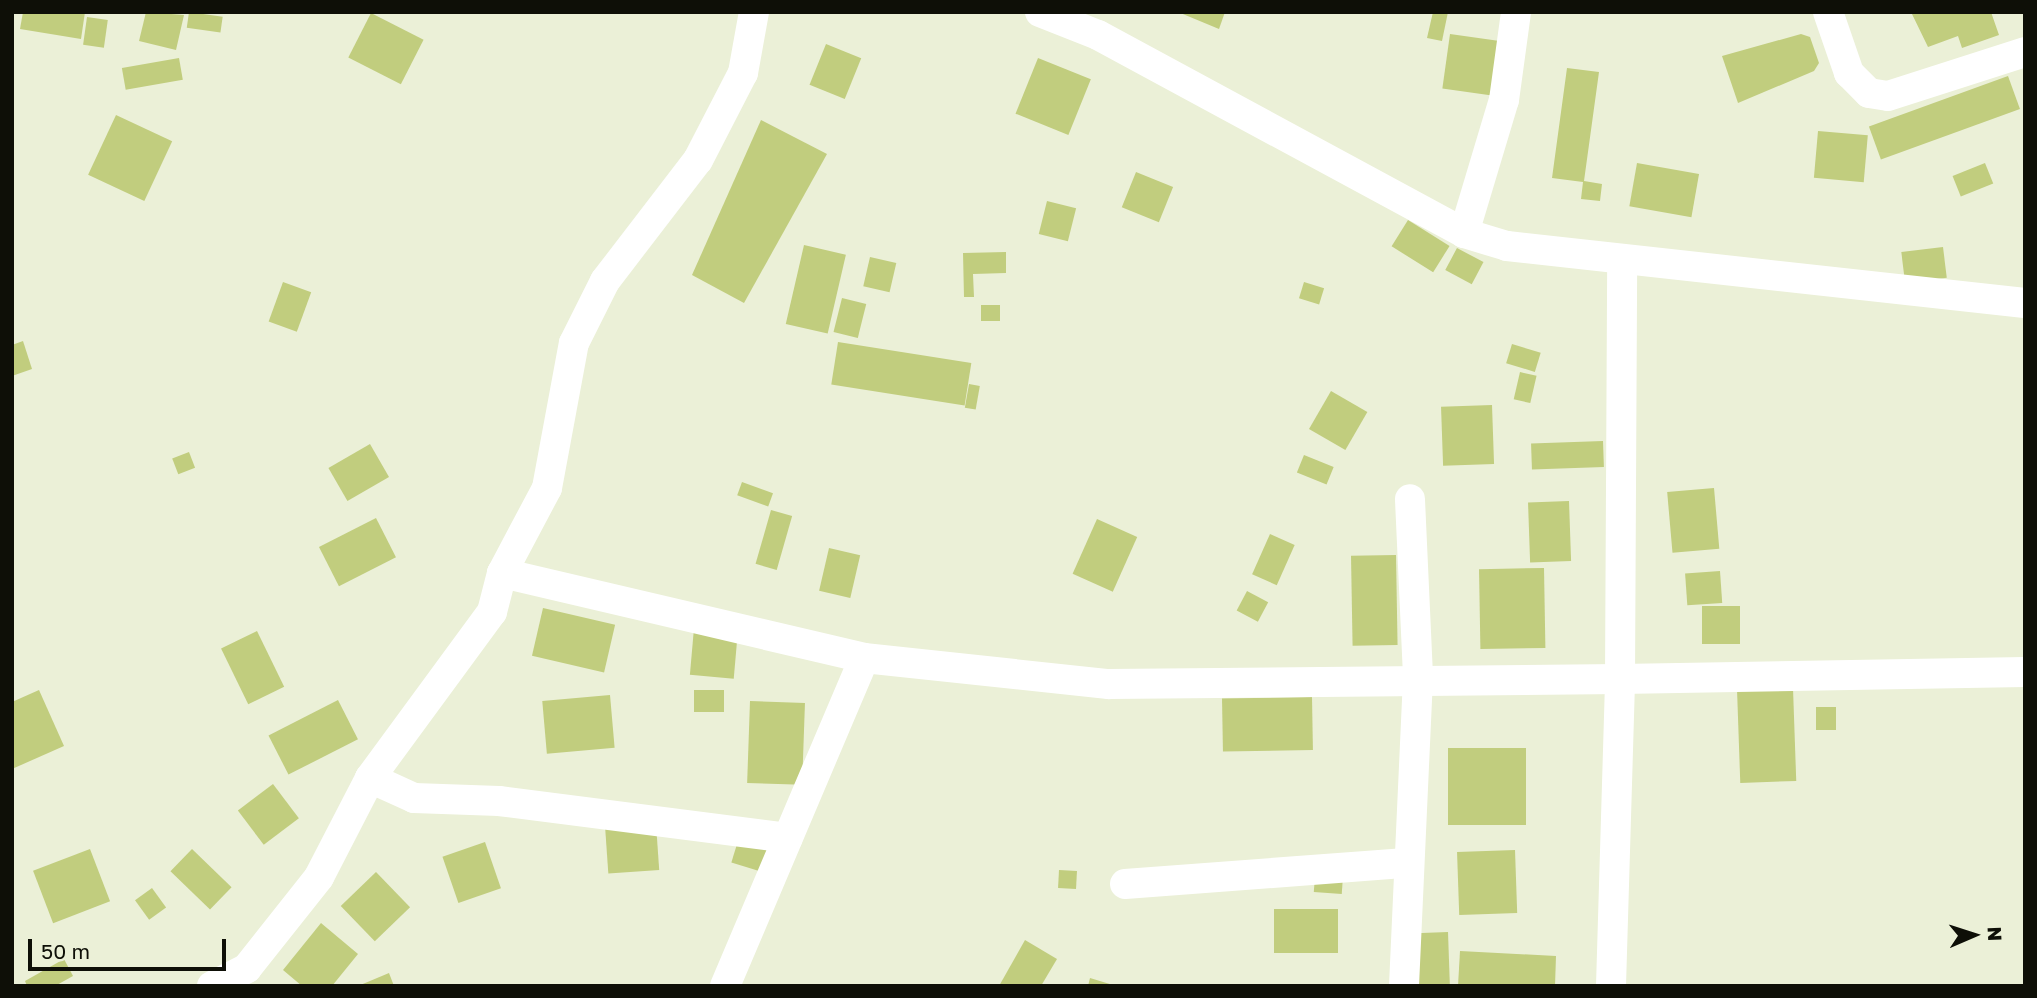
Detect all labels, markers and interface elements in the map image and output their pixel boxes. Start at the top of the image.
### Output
north arrow [1939,900,2009,970]
scale bar [32,925,229,969]
text: N [1984,926,2007,942]
text: 50 m [41,938,90,964]

